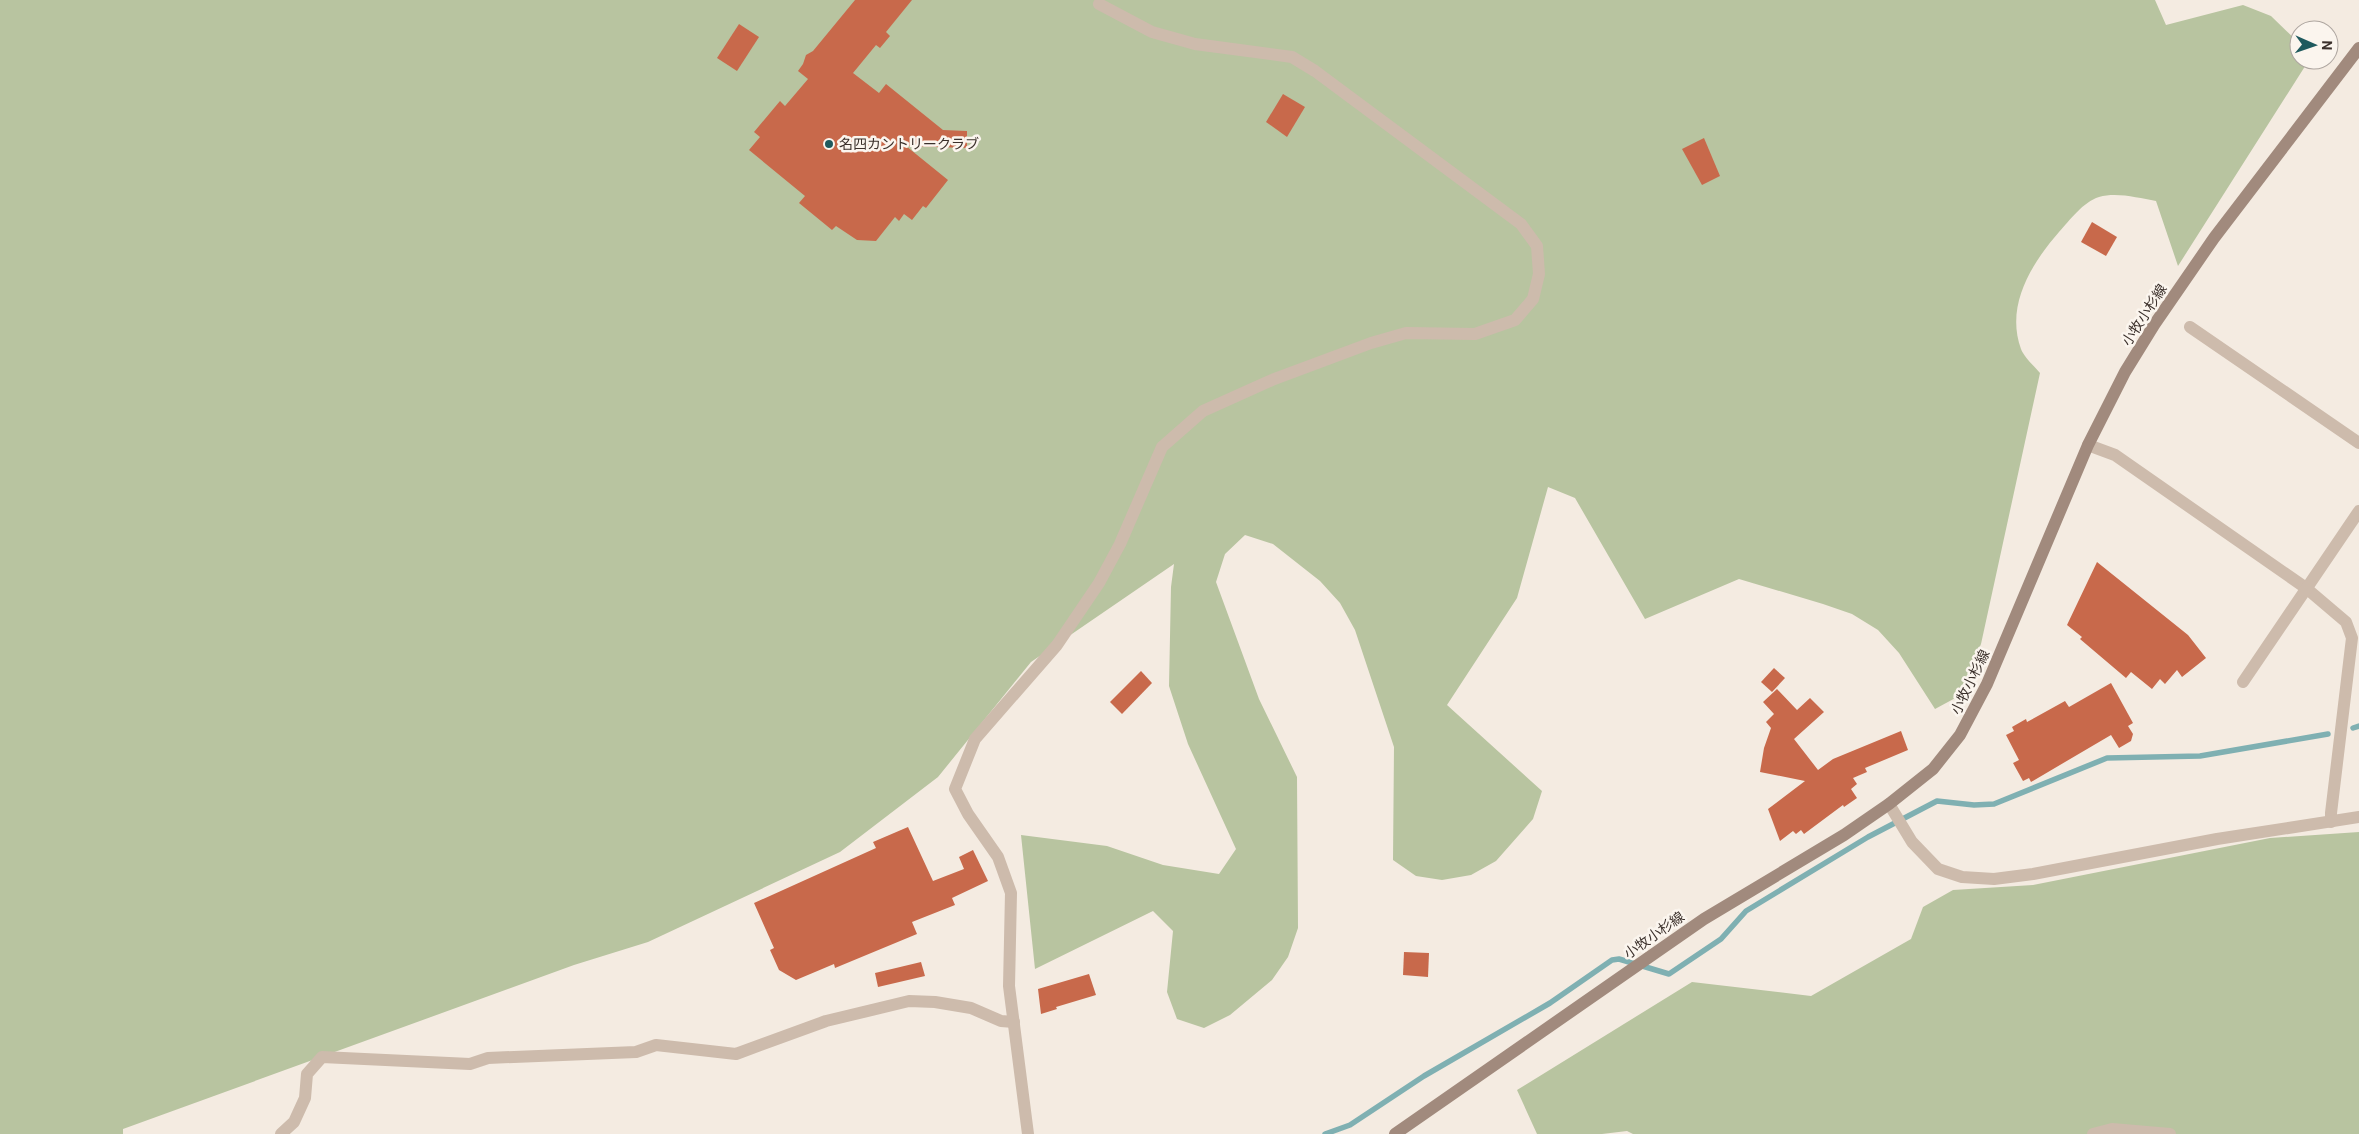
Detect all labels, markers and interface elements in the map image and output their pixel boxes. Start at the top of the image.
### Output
north arrow [2289,20,2339,70]
text: N [2319,40,2335,51]
place label: 名四カントリークラブ [839,136,979,152]
marker: 名四カントリークラブ [823,138,835,150]
street label: 小牧小杉線 [2118,281,2170,349]
street label: 小牧小杉線 [1947,647,1993,717]
street label: 小牧小杉線 [1621,908,1687,962]

